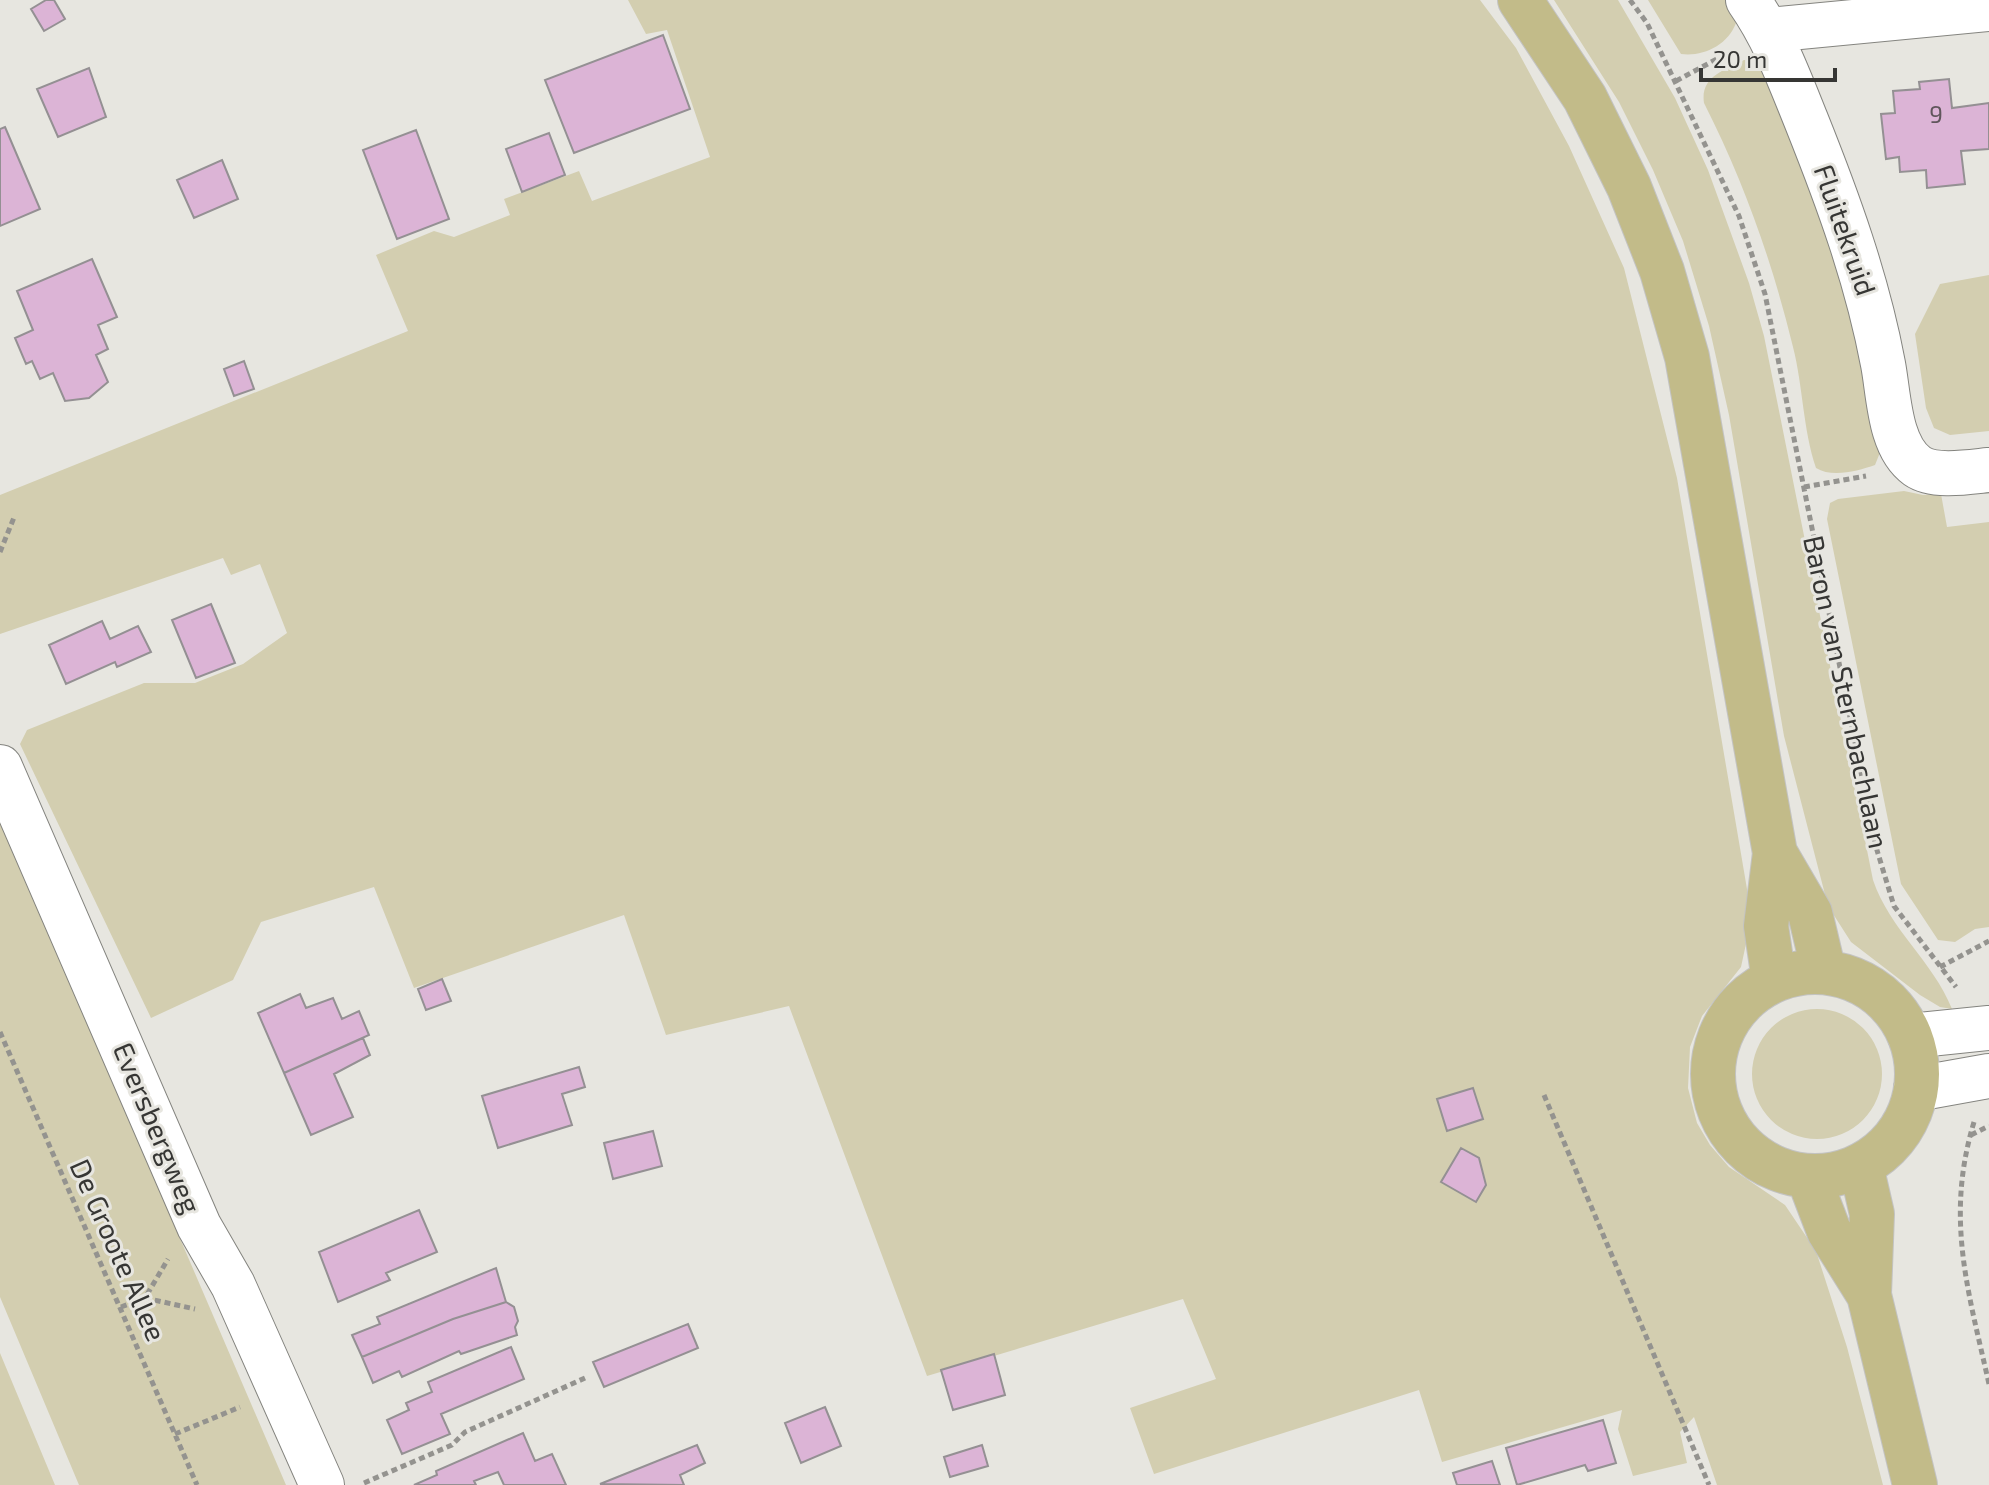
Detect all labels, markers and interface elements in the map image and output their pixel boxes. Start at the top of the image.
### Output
scale bar [1701,32,1835,82]
text: 20 m [1713,44,1767,73]
house number: 9 [1929,99,1943,128]
street label: Fluitekruid [1808,160,1884,300]
street label: Baron van Sternbachlaan [1797,532,1897,852]
street label: Eversbergweg [107,1037,209,1218]
street label: De Groote Allee [64,1153,174,1346]

